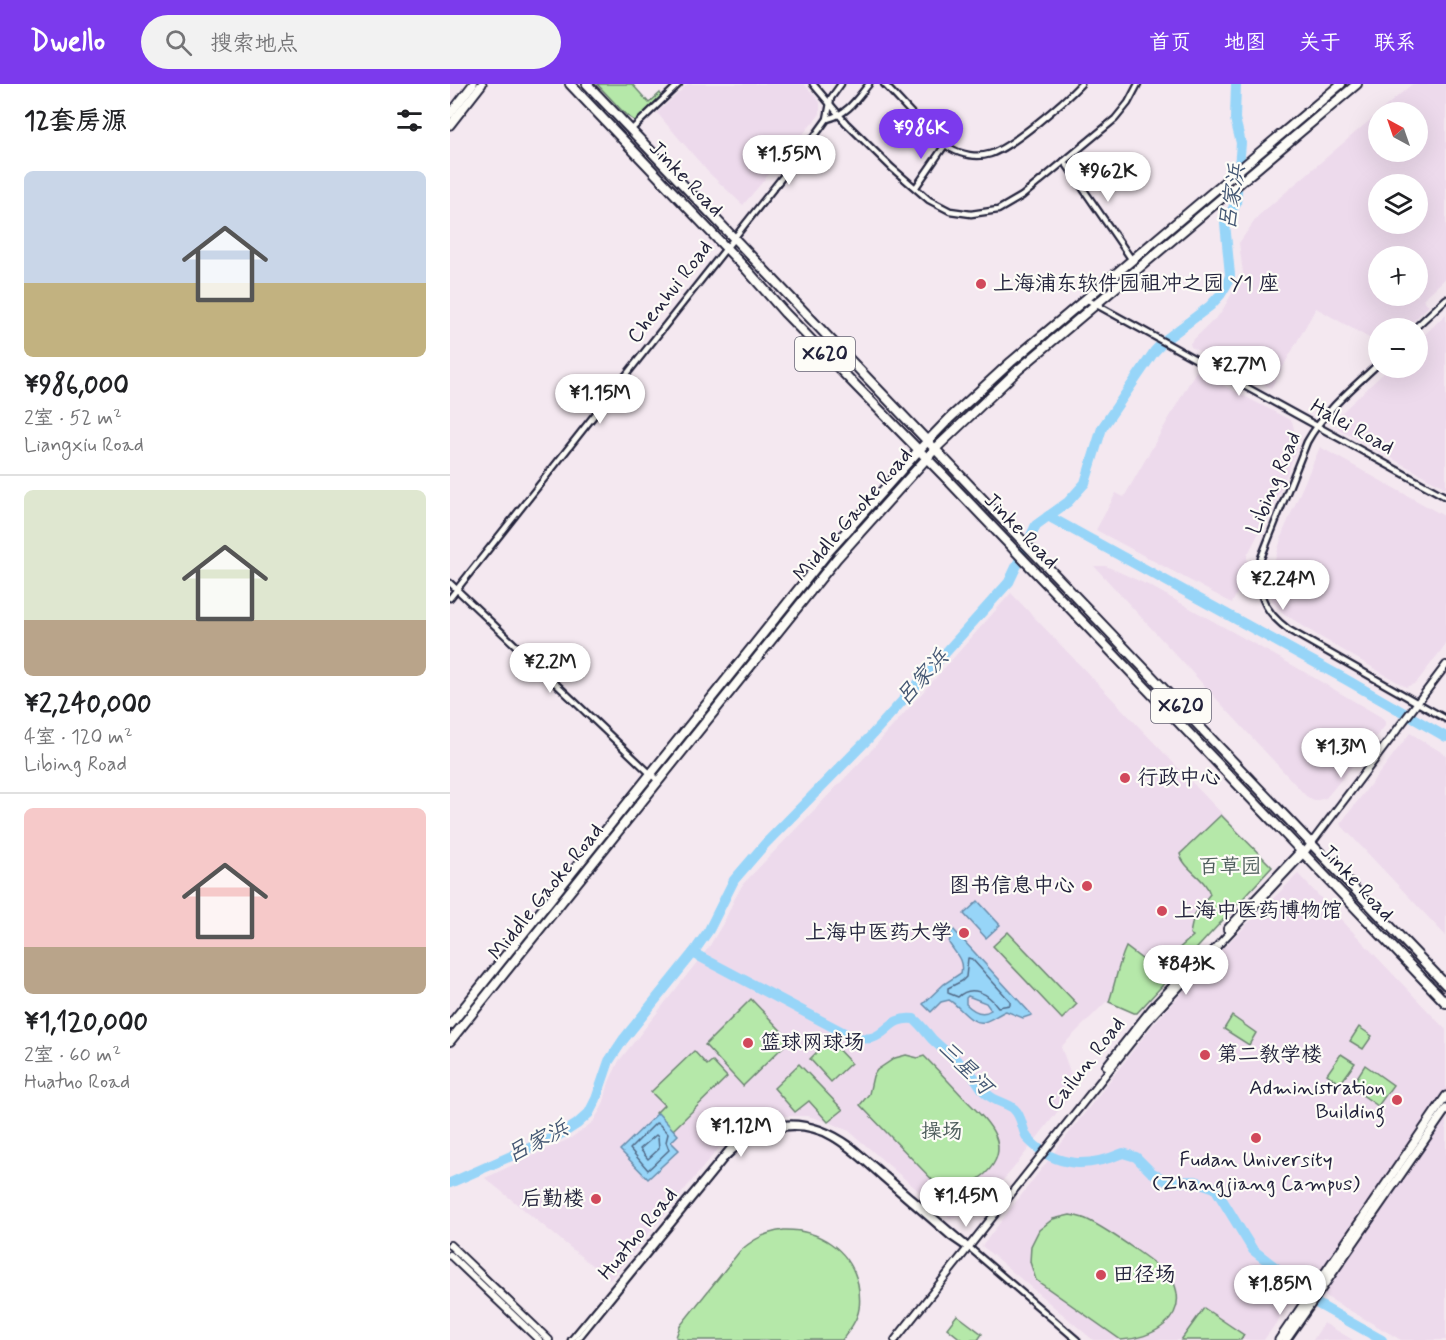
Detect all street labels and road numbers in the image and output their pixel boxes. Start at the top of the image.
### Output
street label: Jinke Road [643,135,729,223]
street label: Chenhui Road [621,235,719,349]
road number: X620 [795,337,855,371]
street label: Halei Road [1305,392,1399,462]
street label: Libing Road [1240,428,1308,538]
street label: Middle Gaoke Road [787,442,919,588]
street label: Jinke Road [978,487,1064,575]
road number: X620 [1151,689,1211,723]
street label: Middle Gaoke Road [482,818,610,966]
street label: Jinke Road [1314,838,1400,928]
street label: Cailun Road [1041,1011,1131,1117]
street label: Huatuo Road [592,1182,684,1286]

